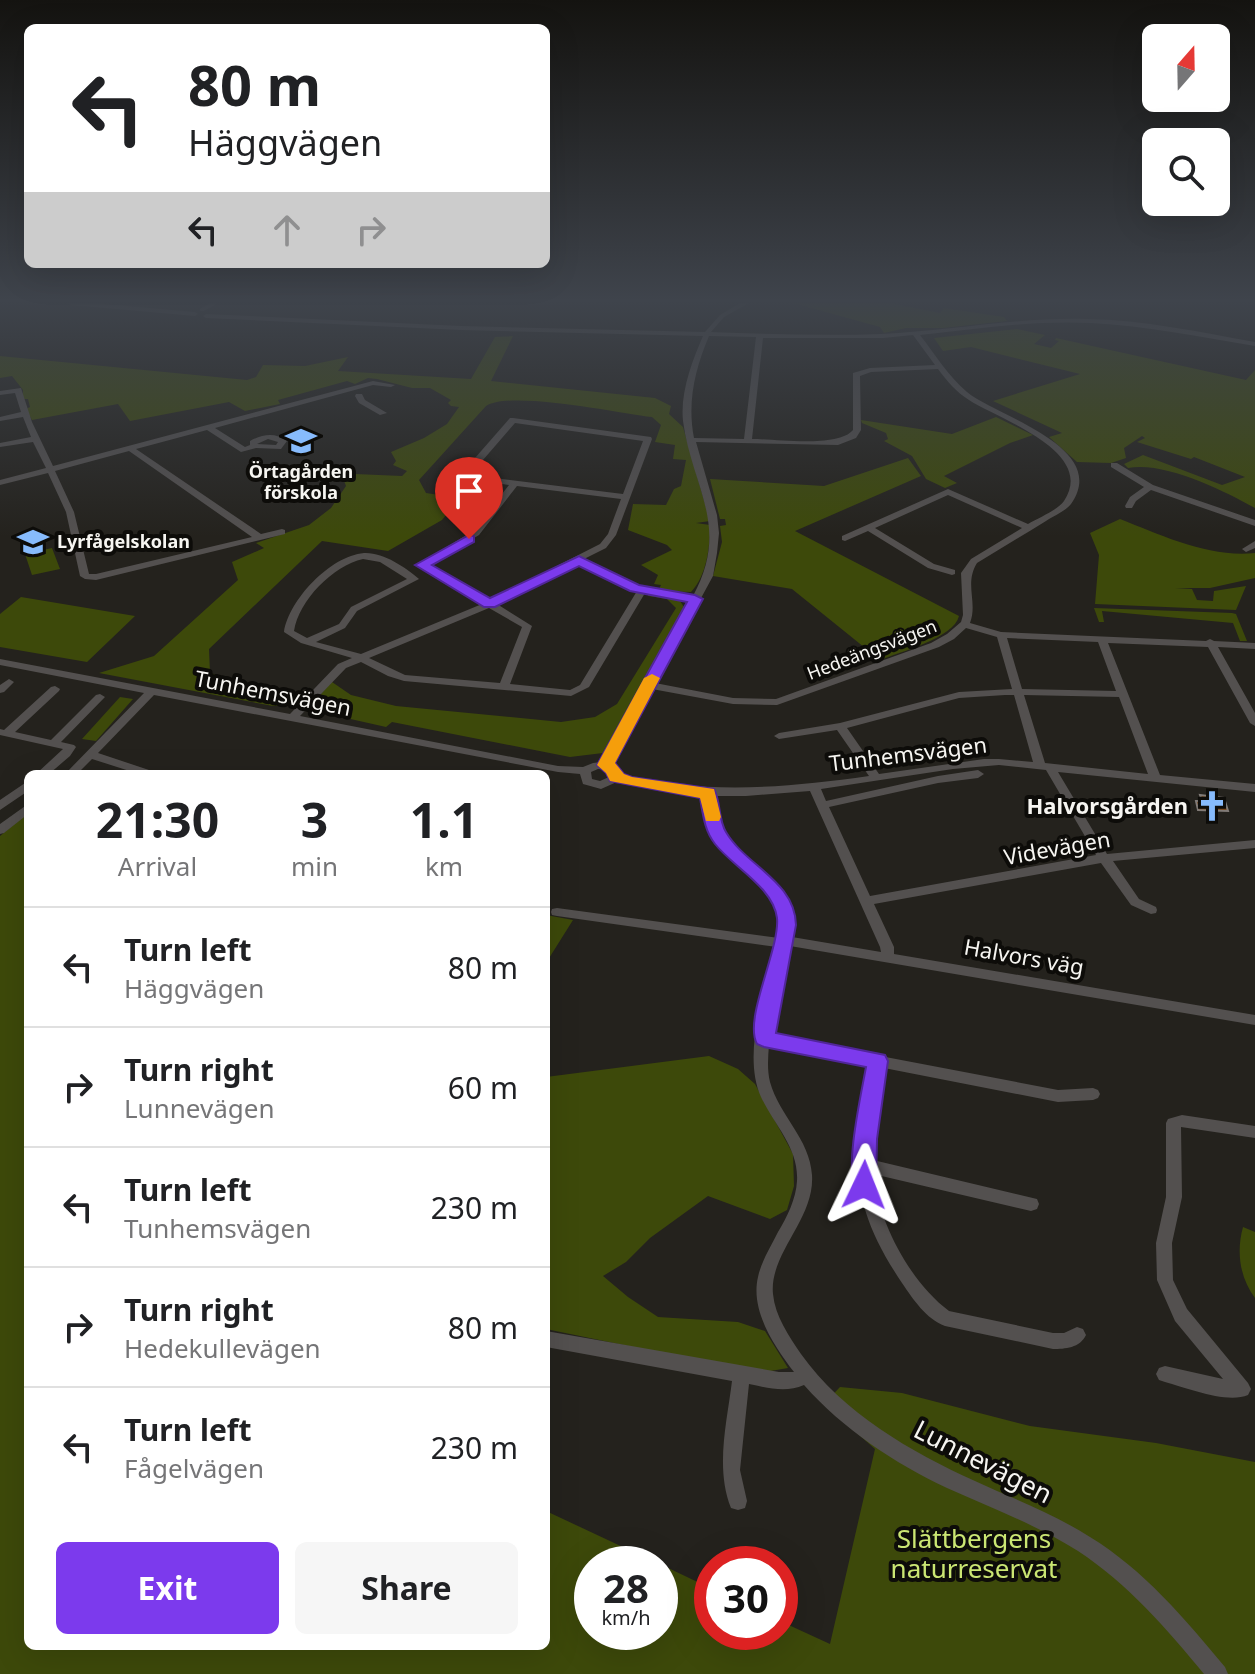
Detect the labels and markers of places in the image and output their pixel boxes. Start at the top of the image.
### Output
school or university icon: Örtagården förskola [284,424,318,458]
pin [435,457,503,539]
place label: Örtagården förskola [249,459,353,504]
school or university icon: Lyrfågelskolan [16,525,50,559]
place label: Lyrfågelskolan [57,529,190,553]
church icon: Halvorsgården [1195,789,1229,823]
place label: Halvorsgården [1026,790,1188,820]

